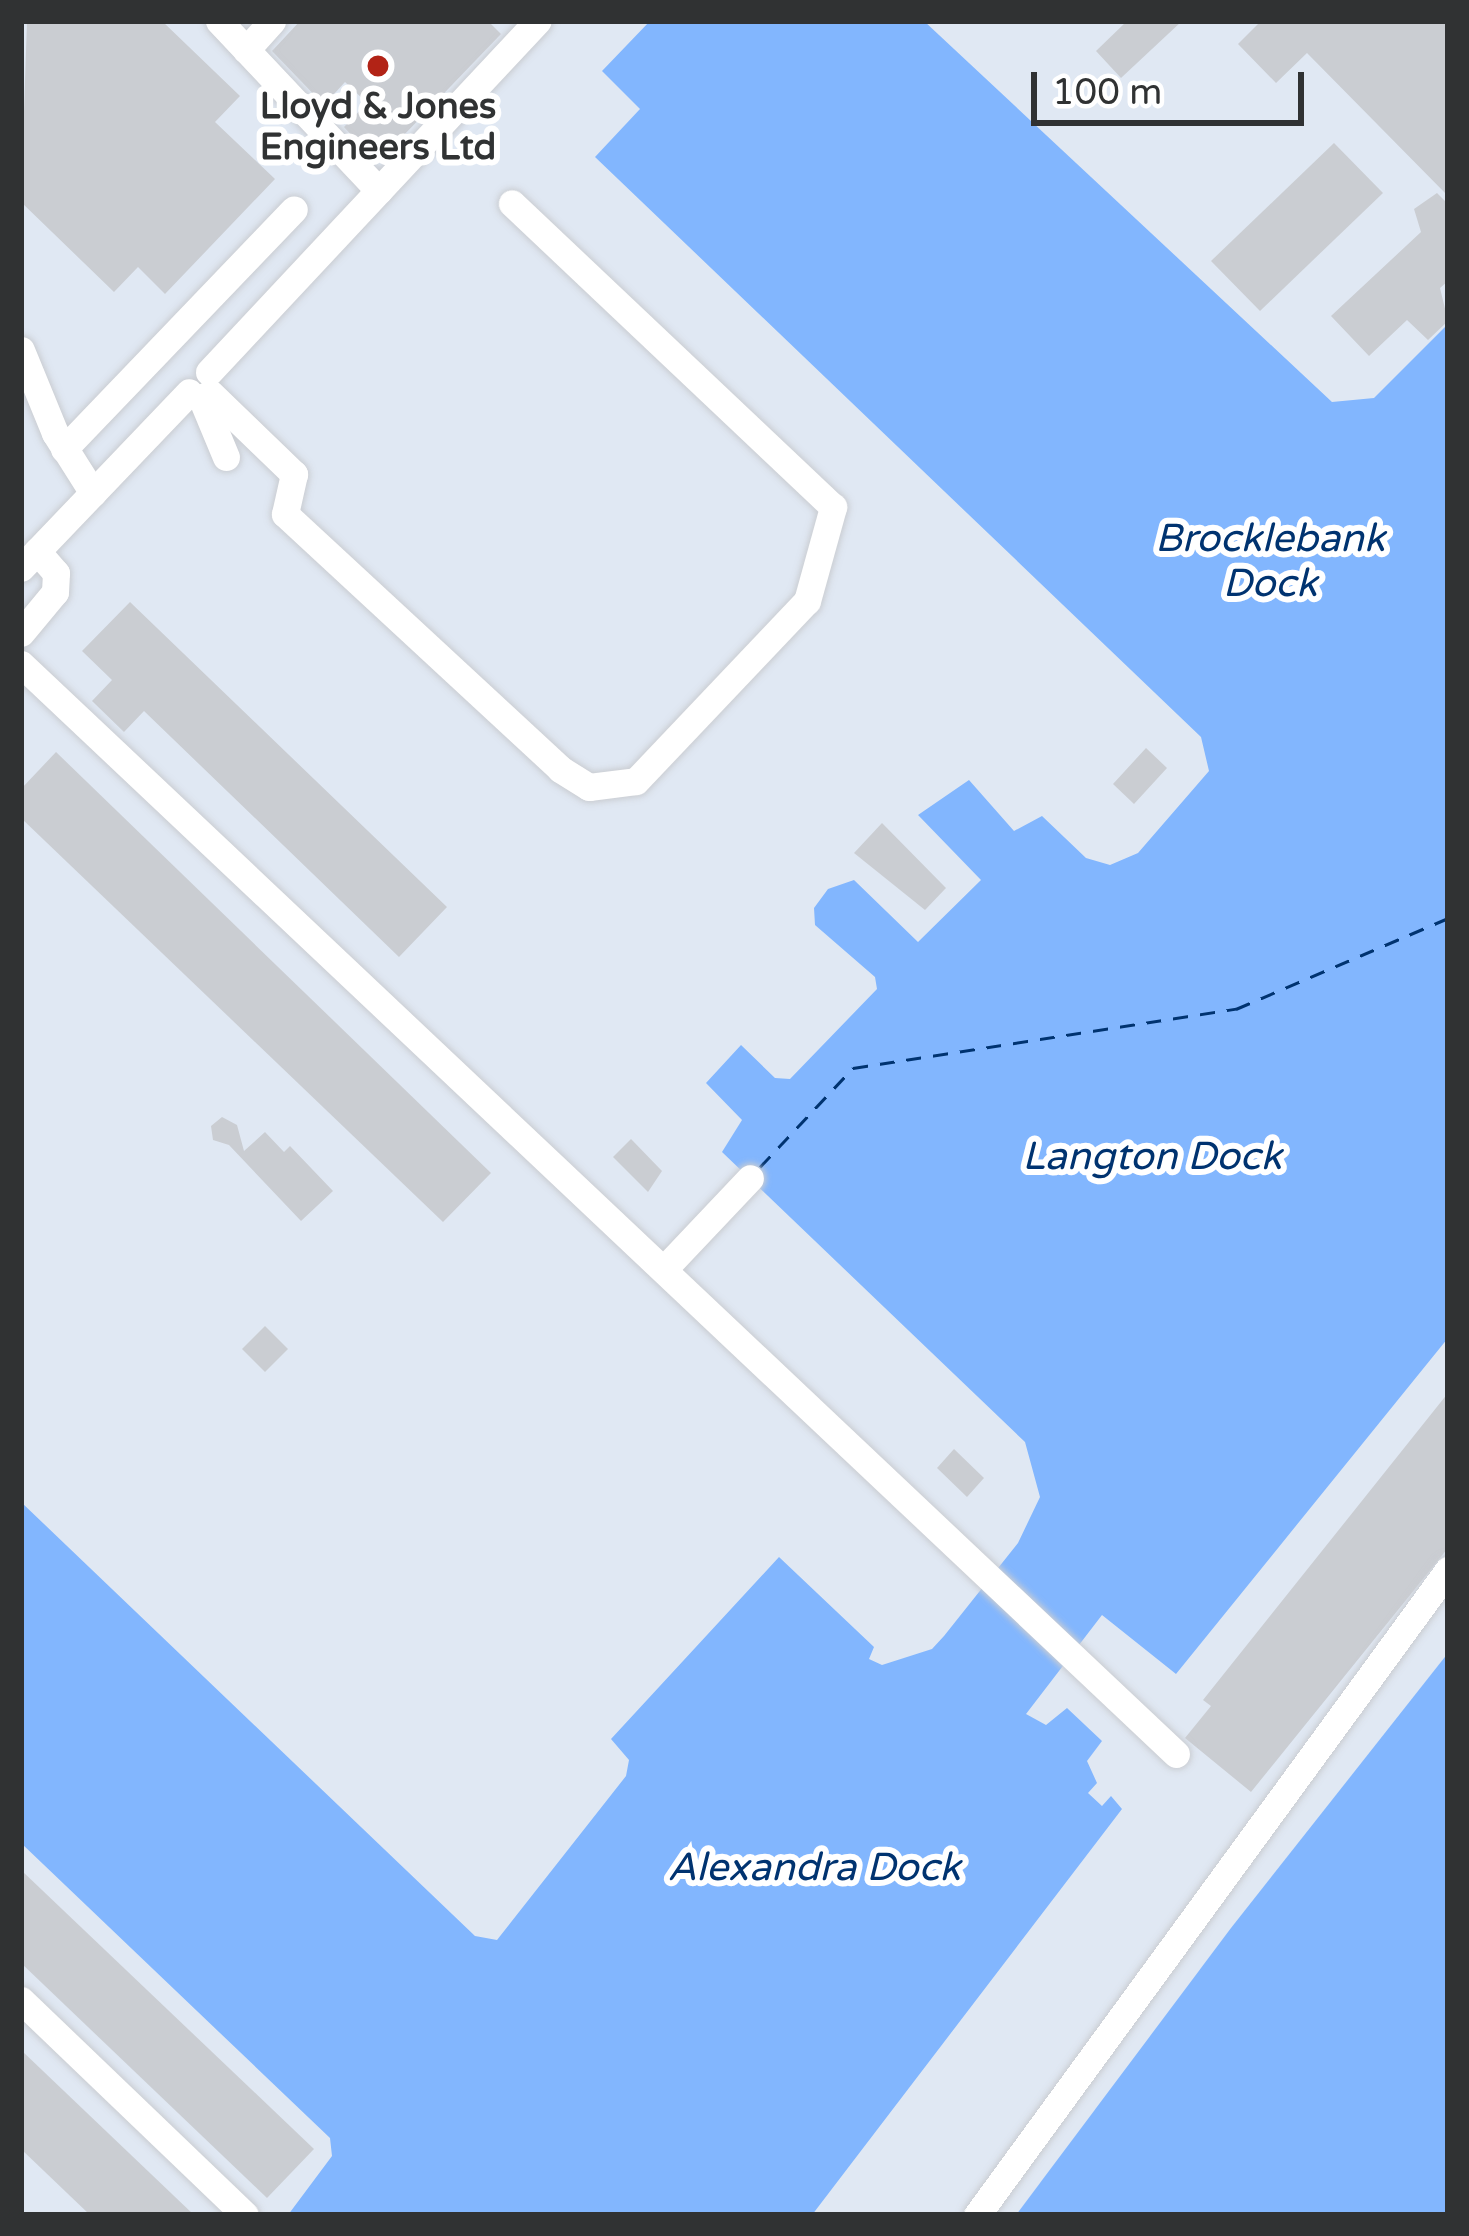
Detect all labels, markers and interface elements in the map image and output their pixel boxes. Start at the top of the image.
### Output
scale bar [1037,48,1310,122]
marker: Lloyd & Jones Engineers Ltd [365,53,391,79]
text: 100 m [1052,71,1162,114]
place label: Lloyd & Jones Engineers Ltd [260,84,496,169]
water label: Brocklebank Dock [1155,517,1385,608]
water label: Langton Dock [1022,1134,1282,1180]
water label: Alexandra Dock [667,1845,961,1891]

